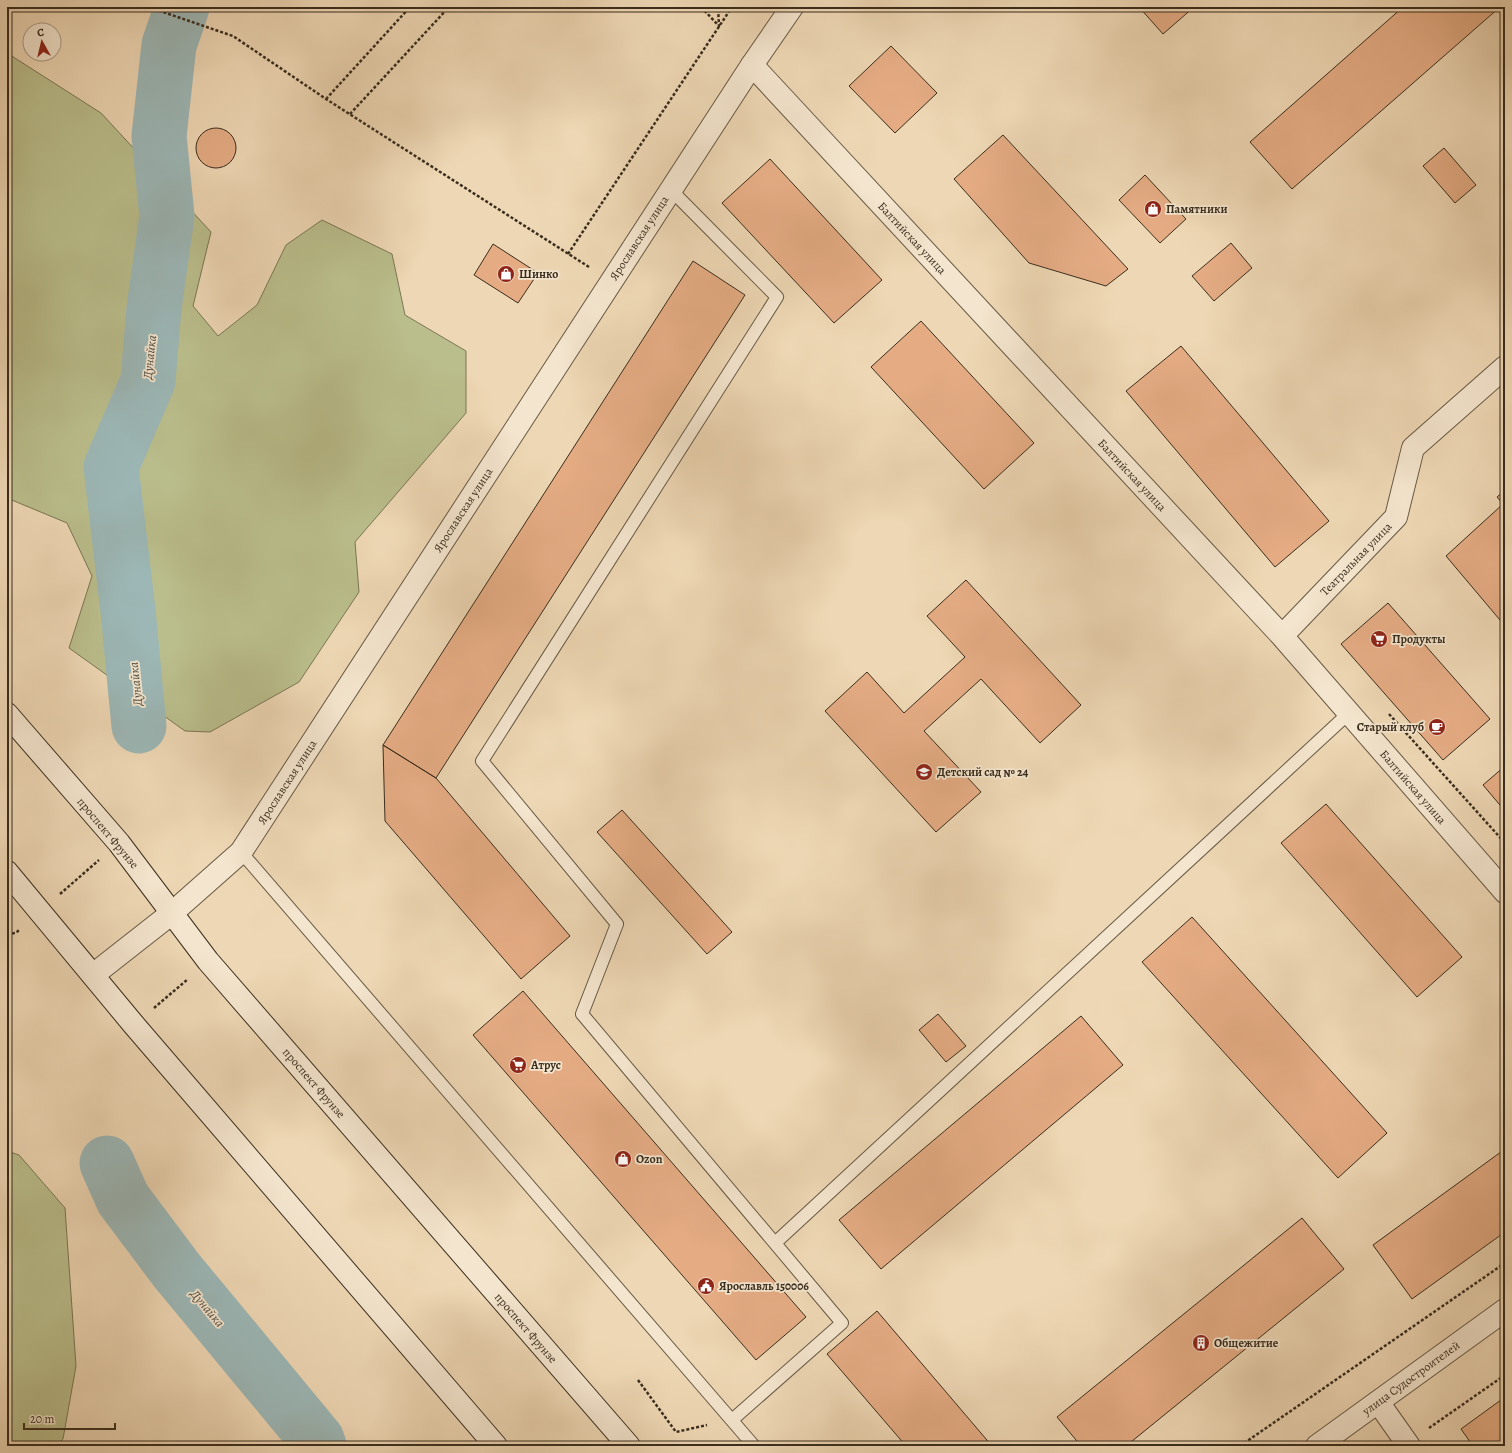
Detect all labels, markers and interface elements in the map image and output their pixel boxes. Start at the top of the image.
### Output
north arrow [22,22,62,62]
text: С [36,25,45,40]
street label: Ярославская улица [606,192,673,283]
street label: Балтийская улица [874,198,950,278]
shop icon: Памятники [1143,199,1163,219]
place label: Памятники [1166,201,1228,217]
shop icon: Шинко [496,264,516,284]
place label: Шинко [519,266,558,282]
water label: Дунайка [139,334,160,381]
street label: Балтийская улица [1094,435,1170,515]
street label: Ярославская улица [430,464,497,555]
street label: Театральная улица [1317,518,1396,599]
supermarket icon: Продукты [1369,629,1389,649]
place label: Продукты [1392,631,1445,647]
water label: Дунайка [125,661,146,708]
cafe icon: Старый клуб [1427,717,1447,737]
place label: Старый клуб [1357,719,1424,735]
street label: Ярославская улица [254,736,321,827]
street label: Балтийская улица [1376,746,1450,828]
school or university icon: Детский сад № 24 [914,762,934,782]
place label: Детский сад № 24 [937,764,1029,780]
street label: проспект Фрунзе [74,794,142,872]
street label: проспект Фрунзе [279,1044,349,1122]
supermarket icon: Атрус [508,1055,528,1075]
place label: Атрус [530,1057,561,1073]
shop icon: Ozon [613,1149,633,1169]
place label: Ozon [636,1151,663,1167]
public building icon: Ярославль 150006 [696,1276,716,1296]
place label: Ярославль 150006 [719,1278,809,1294]
water label: Дунайка [186,1285,228,1331]
street label: проспект Фрунзе [491,1289,561,1367]
building icon: Общежитие [1191,1333,1211,1353]
place label: Общежитие [1214,1335,1279,1351]
street label: улица Судостроителей [1358,1337,1463,1419]
scale bar [24,1405,115,1431]
text: 20 m [30,1411,54,1427]

